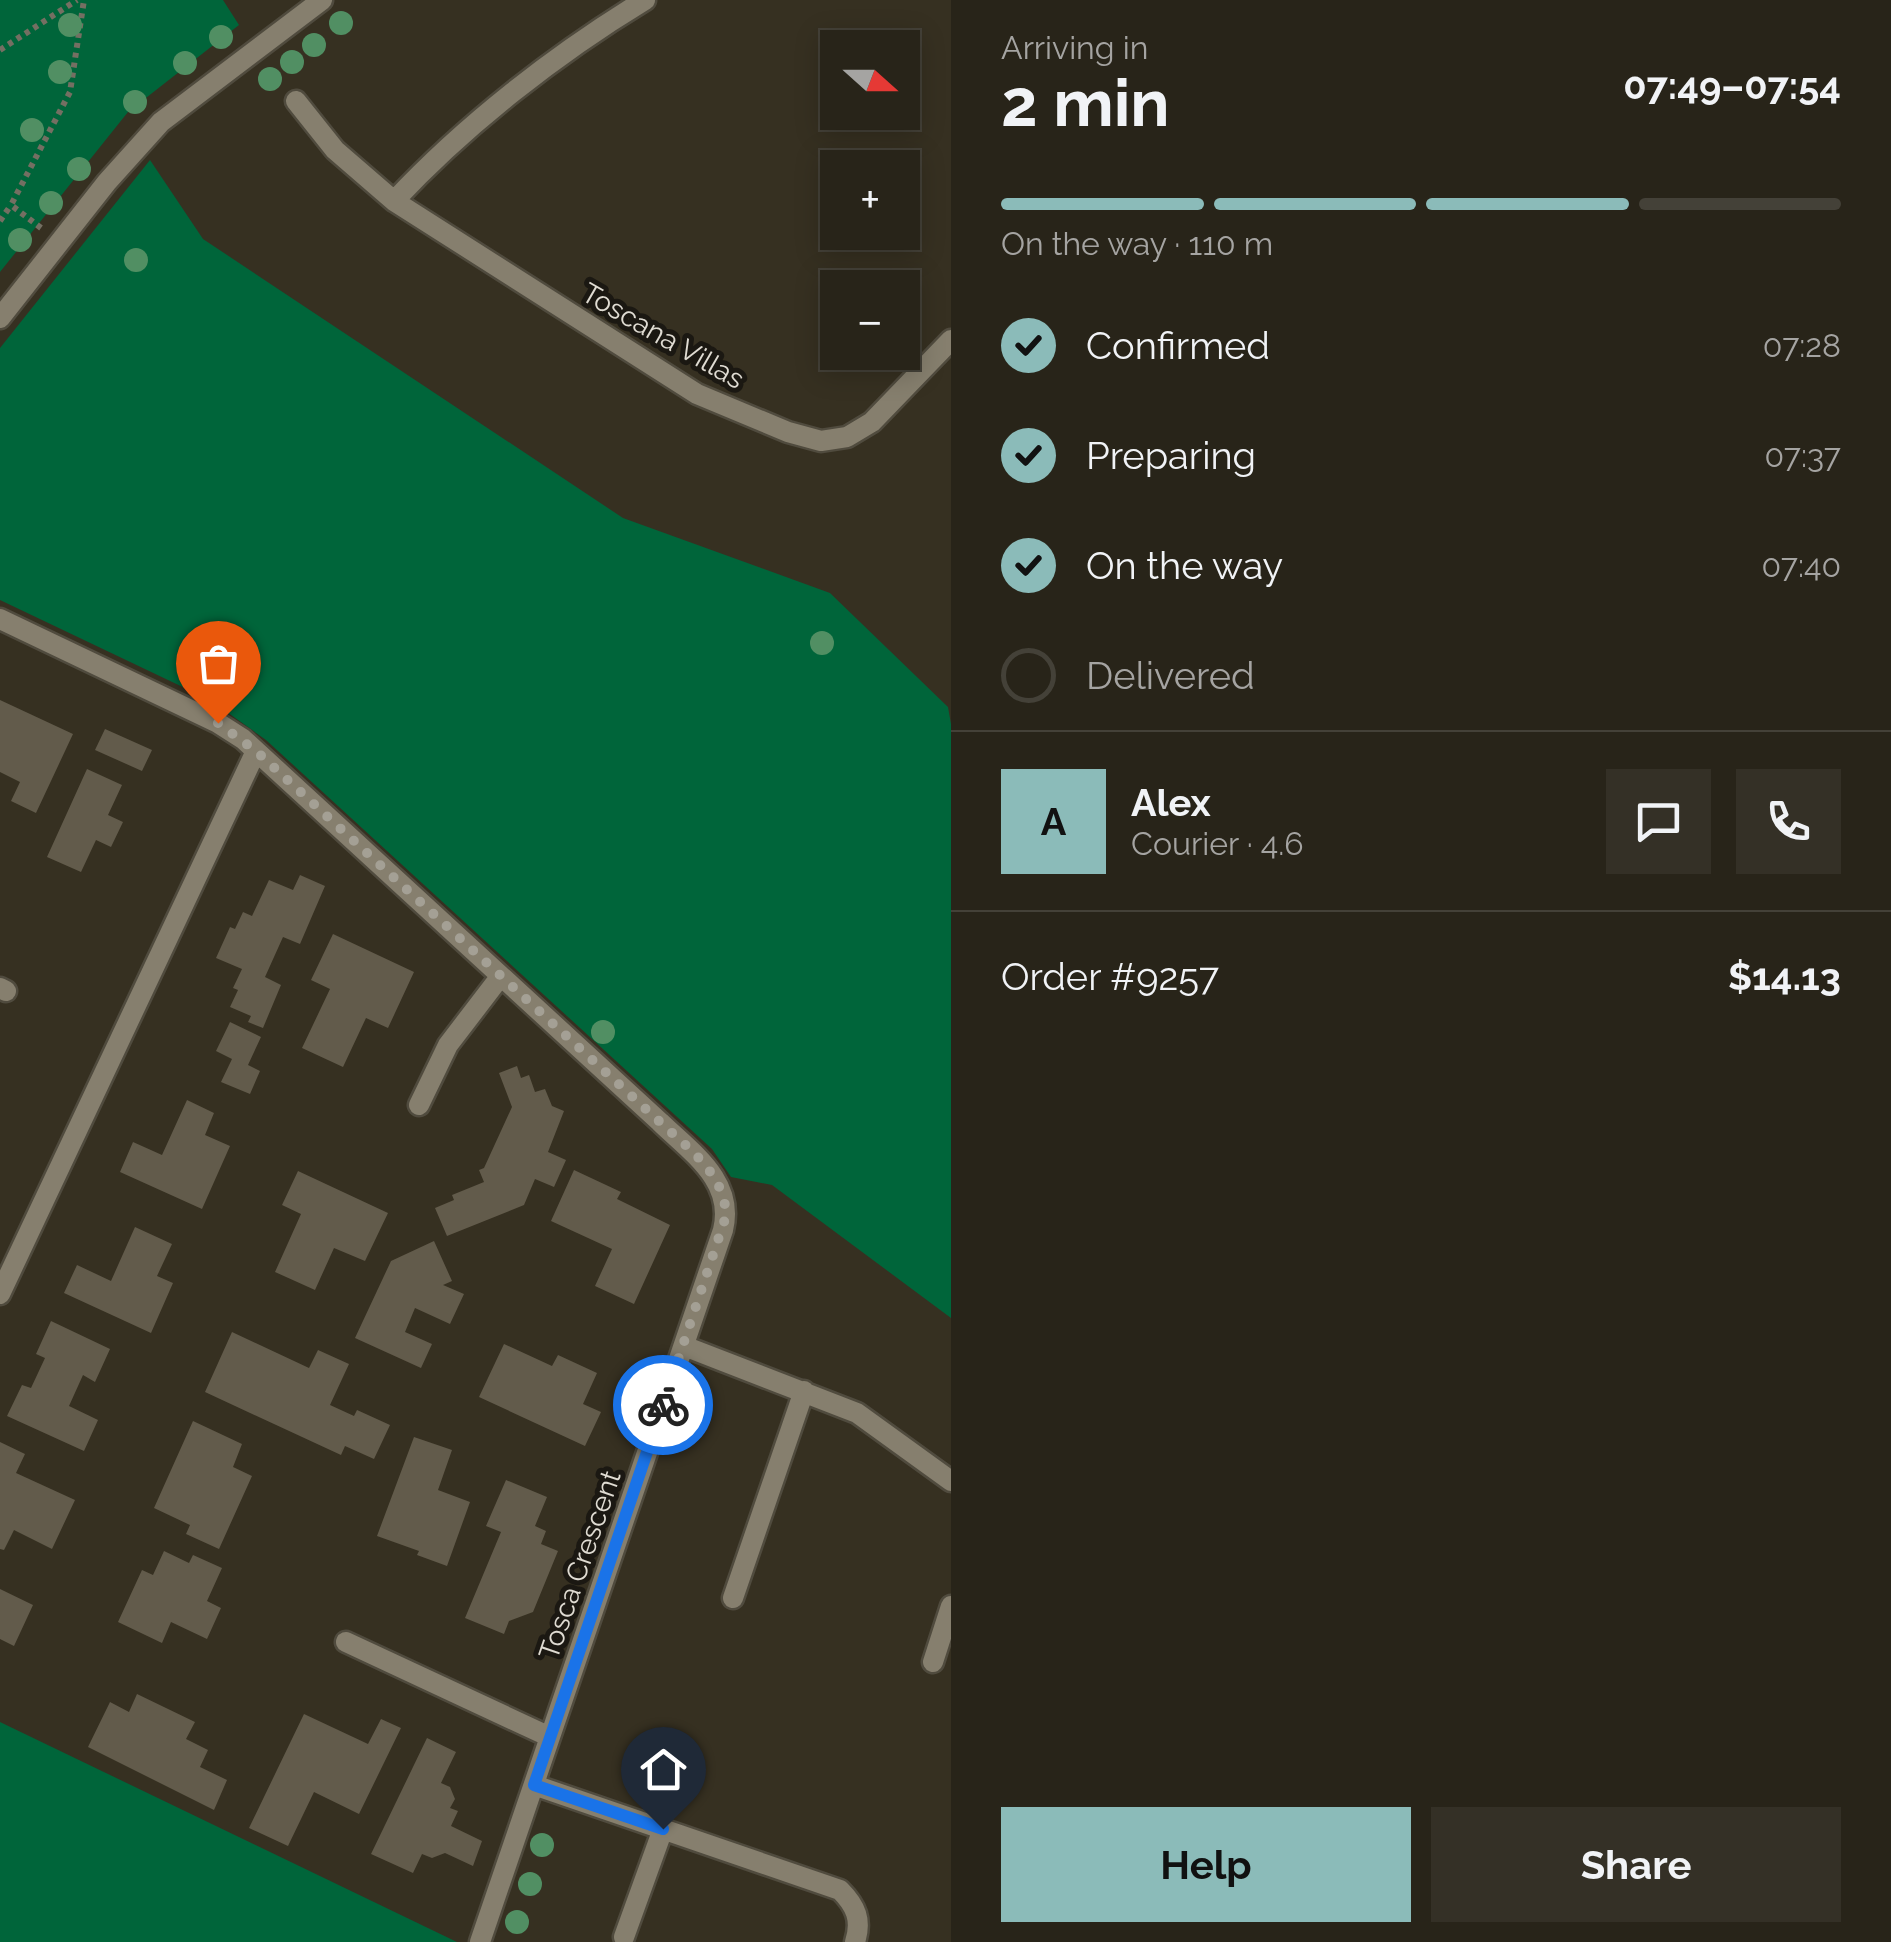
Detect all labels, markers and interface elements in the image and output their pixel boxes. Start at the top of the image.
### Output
text: Arriving in [1001,29,1148,66]
north arrow [820,30,920,130]
map controls [820,30,920,370]
text: 07:49–07:54 [1623,63,1841,108]
text: 2 min [1001,65,1170,141]
button: + [820,150,920,250]
text: On the way · 110 m [1001,225,1273,262]
button: − [820,270,920,370]
street label: Toscana Villas [576,276,750,396]
icon: check [1001,318,1056,373]
text: Confirmed [1086,323,1270,368]
text: 07:28 [1763,327,1841,364]
icon: check [1001,428,1056,483]
text: Preparing [1086,433,1256,478]
text: 07:37 [1764,437,1841,474]
icon: check [1001,538,1056,593]
text: On the way [1086,543,1283,588]
text: 07:40 [1761,547,1841,584]
pin [176,621,261,724]
icon: bag [191,636,246,691]
text: Delivered [1086,653,1255,698]
button: chat [1606,769,1711,874]
button: phone [1736,769,1841,874]
text: Alex [1131,780,1211,825]
text: A [1041,799,1066,844]
text: Courier · 4.6 [1131,825,1304,862]
text: Order #9257 [1001,954,1219,999]
text: $14.13 [1728,954,1841,999]
courier [613,1355,713,1455]
icon: bike [636,1378,691,1433]
street label: Tosca Crescent [532,1466,628,1664]
pin [621,1727,706,1830]
icon: home [636,1742,691,1797]
button: Help [1001,1807,1411,1922]
button: Share [1431,1807,1841,1922]

